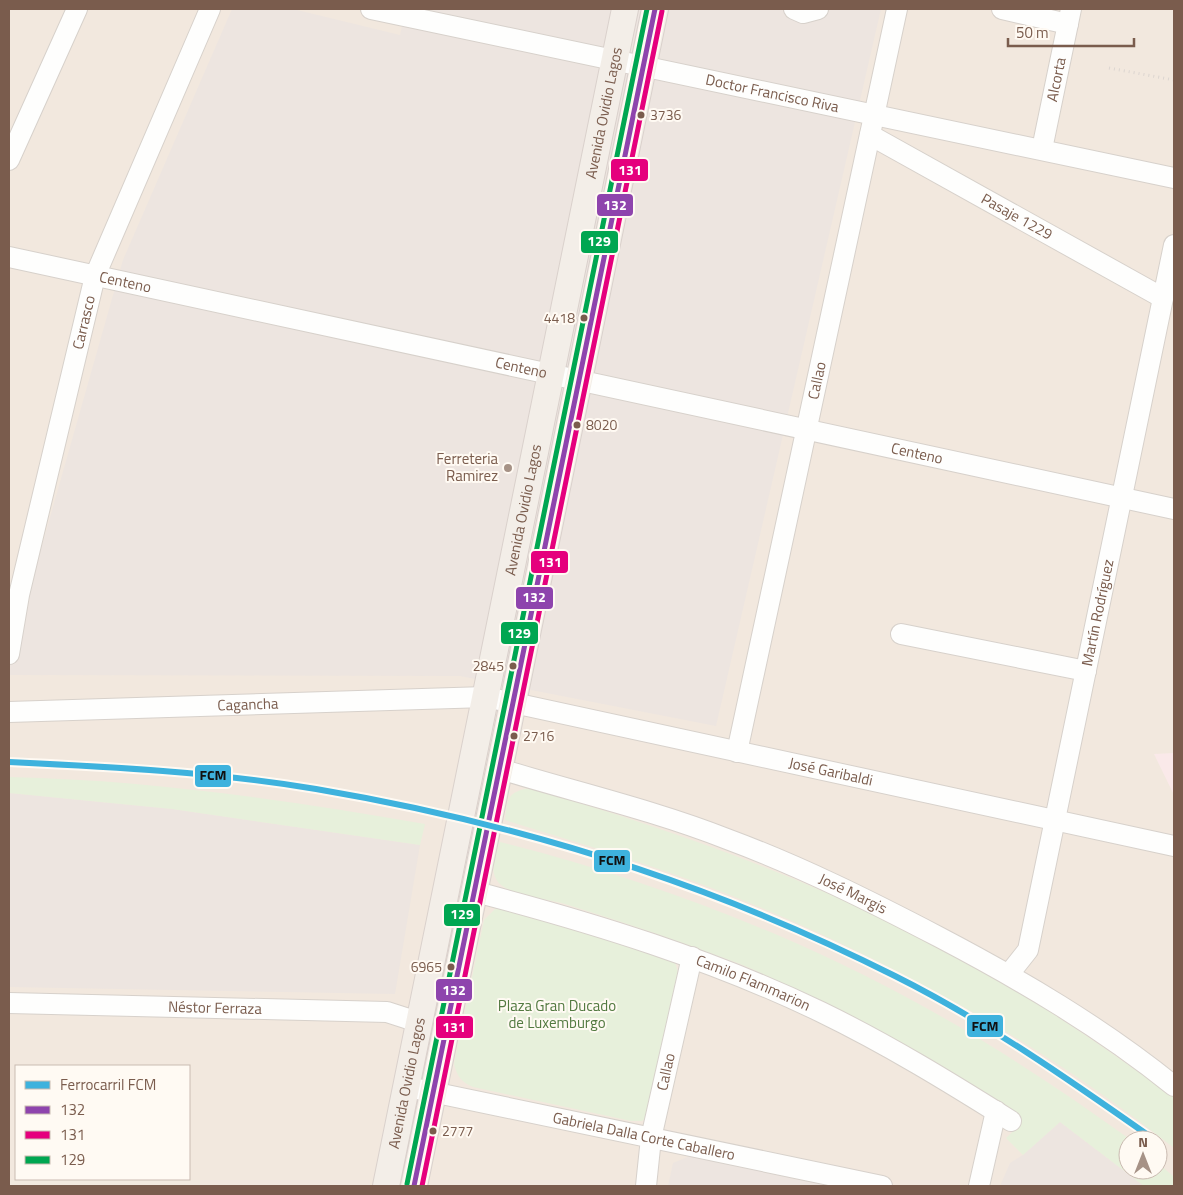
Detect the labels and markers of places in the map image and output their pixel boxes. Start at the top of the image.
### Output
place label: 3736 [650,104,682,125]
marker: 3736 [636,110,646,120]
place label: 4418 [544,307,575,328]
marker: 4418 [579,313,589,323]
place label: 8020 [586,414,618,435]
marker: 8020 [572,420,582,430]
place label: Ferreteria Ramirez [436,447,498,487]
marker: Ferreteria Ramirez [502,462,514,474]
place label: 2845 [473,655,504,676]
marker: 2845 [508,661,518,671]
place label: 2716 [523,725,555,746]
marker: 2716 [509,731,519,741]
place label: 6965 [411,956,442,977]
marker: 6965 [446,962,456,972]
place label: 2777 [442,1120,473,1141]
marker: 2777 [428,1126,438,1136]

